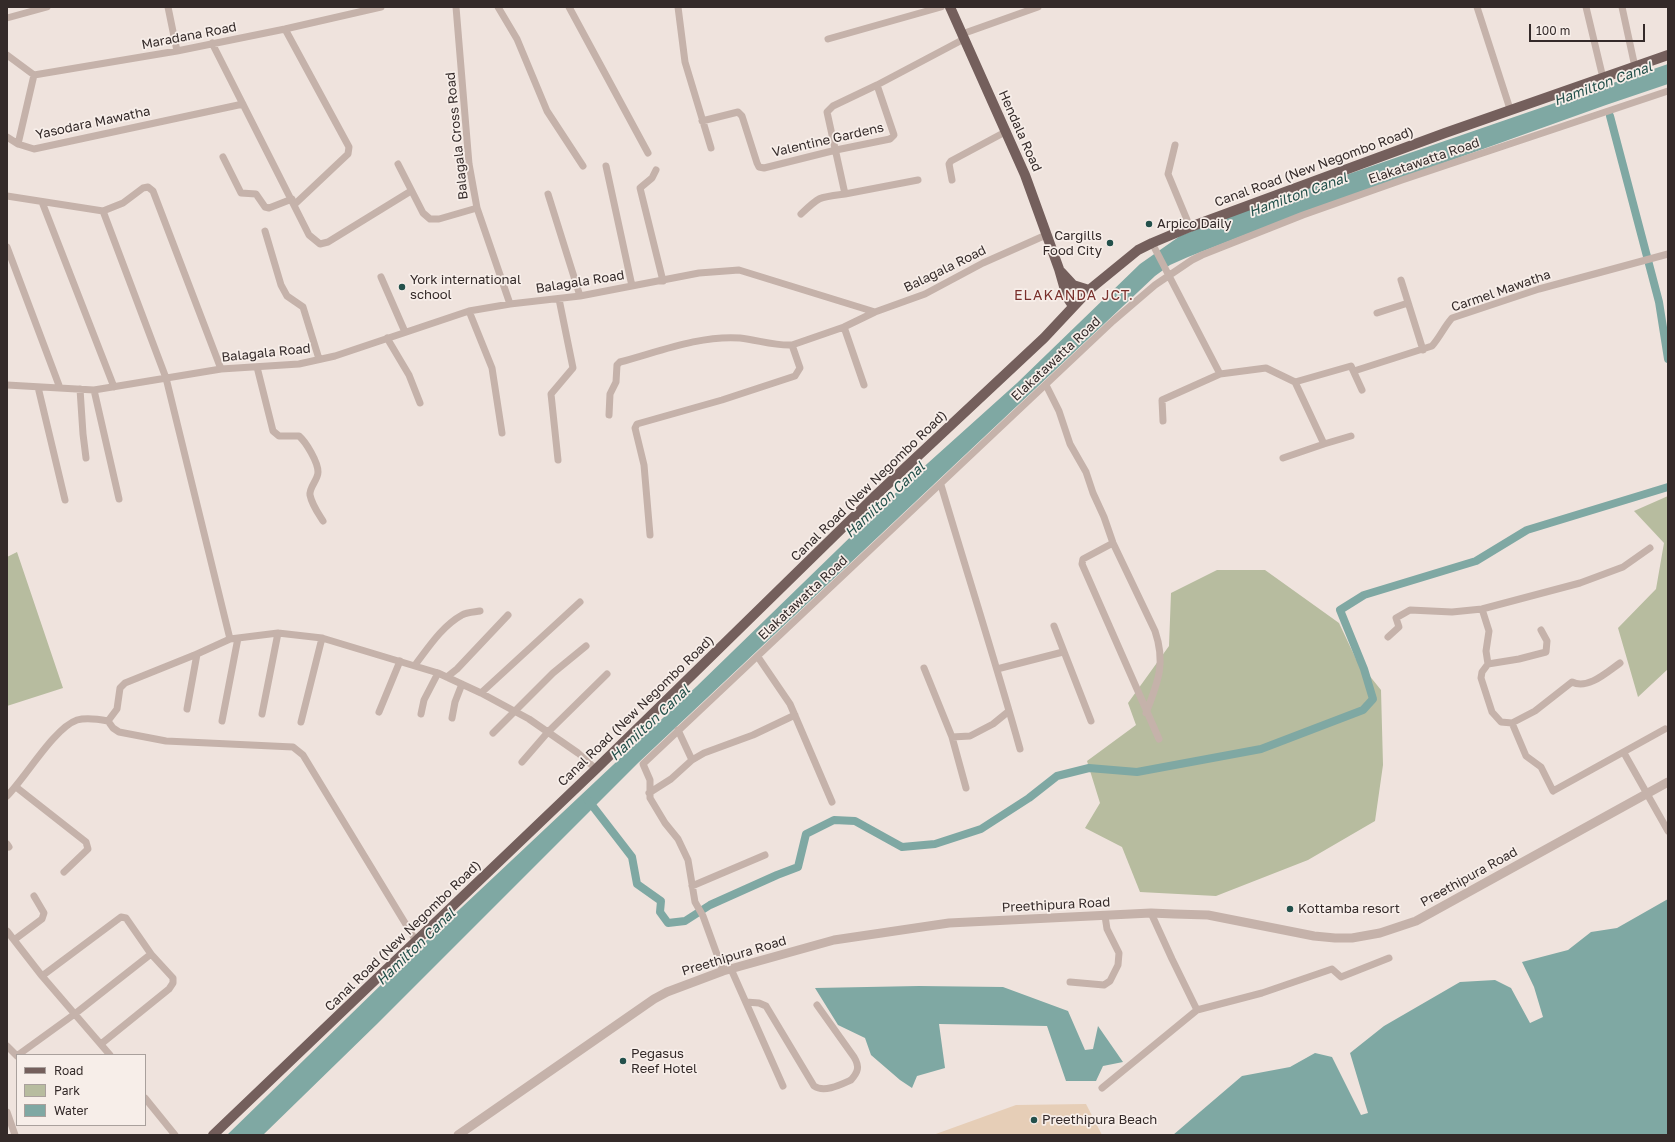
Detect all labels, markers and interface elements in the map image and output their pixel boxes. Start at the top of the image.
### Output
scale bar [1531,16,1647,42]
street label: Maradana Road [140,19,238,53]
text: 100 m [1536,23,1570,38]
water label: Hamilton Canal [1552,58,1654,110]
street label: Balagala Cross Road [443,71,471,201]
street label: Hendala Road [995,88,1045,174]
street label: Yasodara Mawatha [34,103,152,143]
street label: Valentine Gardens [771,120,885,160]
street label: Canal Road (New Negombo Road) [1212,124,1416,210]
street label: Elakatawatta Road [1366,135,1482,187]
water label: Hamilton Canal [1247,169,1349,221]
place label: Arpico Daily [1157,216,1232,232]
marker: Arpico Daily [1144,219,1154,229]
place label: Cargills Food City [1042,228,1102,259]
marker: Cargills Food City [1105,238,1115,248]
street label: Balagala Road [901,242,989,296]
street label: Balagala Road [535,267,625,297]
street label: Carmel Mawatha [1449,267,1553,315]
place label: York international school [410,272,521,303]
marker: York international school [397,282,407,292]
district label: ELAKANDA JCT. [1014,288,1134,304]
street label: Elakatawatta Road [1008,314,1104,404]
street label: Balagala Road [221,341,311,365]
street label: Canal Road (New Negombo Road) [788,407,950,565]
water label: Hamilton Canal [841,459,929,541]
street label: Elakatawatta Road [755,553,851,643]
street label: Canal Road (New Negombo Road) [555,632,717,790]
water label: Hamilton Canal [606,682,694,764]
street label: Preethipura Road [1418,844,1520,910]
street label: Canal Road (New Negombo Road) [322,857,484,1015]
street label: Preethipura Road [1001,894,1111,916]
place label: Kottamba resort [1298,901,1400,917]
marker: Kottamba resort [1285,904,1295,914]
water label: Hamilton Canal [373,905,459,989]
street label: Preethipura Road [680,933,788,979]
place label: Pegasus Reef Hotel [631,1046,697,1077]
legend [16,1054,146,1126]
marker: Pegasus Reef Hotel [618,1056,628,1066]
text: Road [54,1063,83,1078]
text: Park [54,1083,80,1098]
text: Water [54,1103,88,1118]
place label: Preethipura Beach [1042,1112,1157,1128]
marker: Preethipura Beach [1029,1115,1039,1125]

